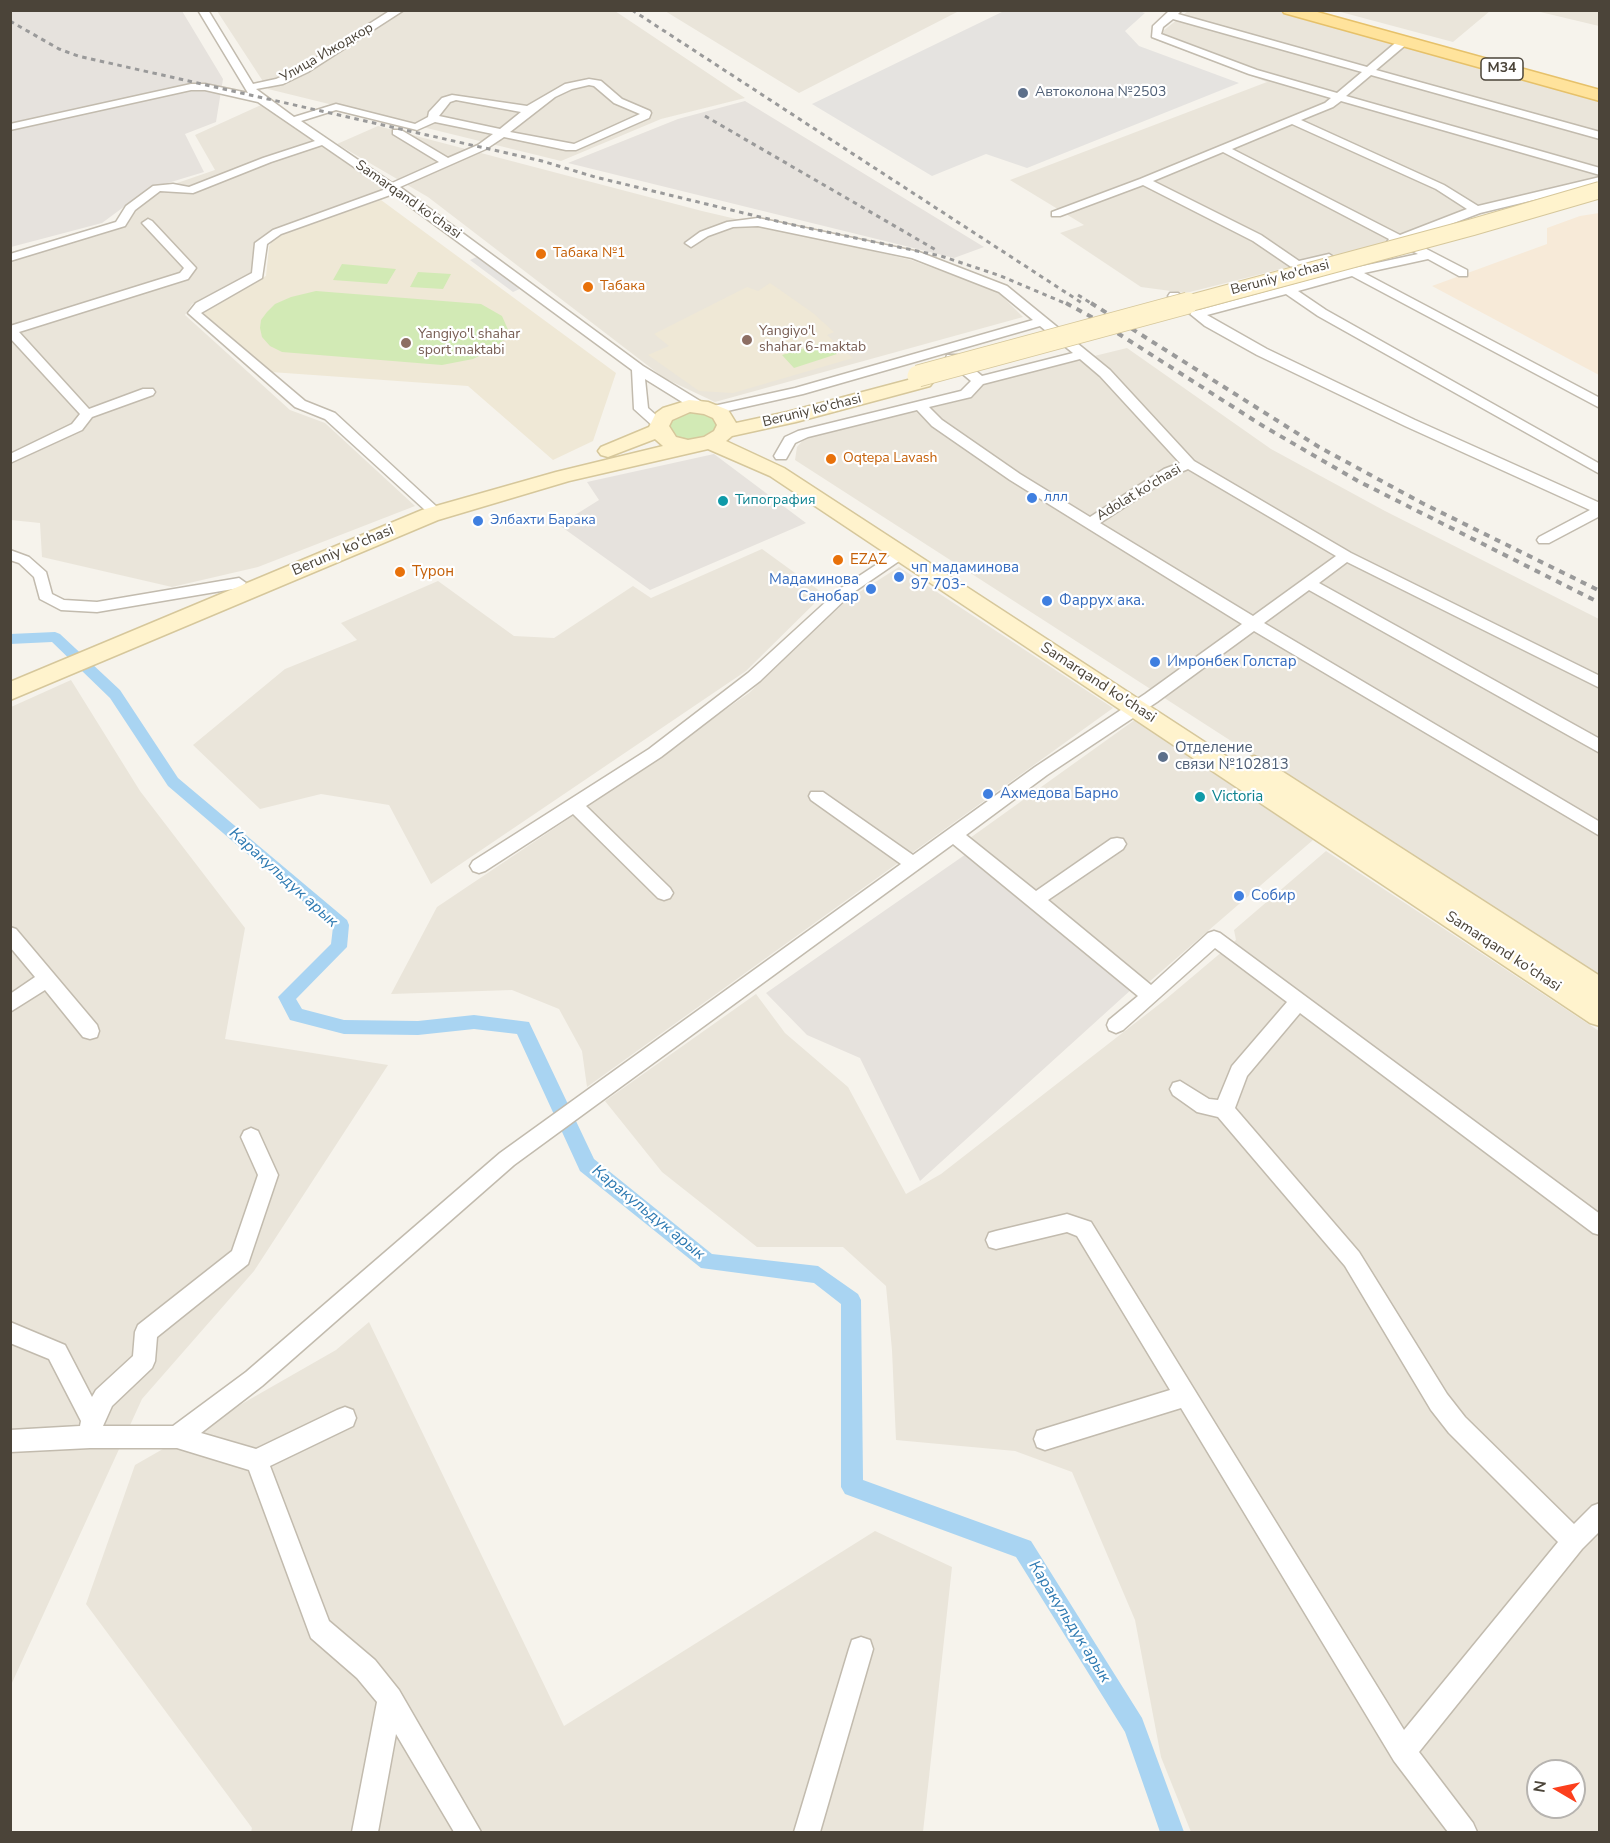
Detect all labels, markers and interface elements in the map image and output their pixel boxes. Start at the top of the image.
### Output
street label: Улица Ижодкор [277,20,377,86]
road number: M34 [1481,58,1523,80]
place label: Автоколона №2503 [1035,85,1166,101]
marker: Автоколона №2503 [1016,86,1030,100]
street label: Samarqand ko'chasi [352,157,464,243]
place label: Табака №1 [553,246,625,262]
marker: Табака №1 [534,247,548,261]
street label: Beruniy ko'chasi [1229,257,1331,299]
place label: Табака [600,279,645,295]
marker: Табака [581,280,595,294]
place label: Yangiyo'l shahar 6-maktab [759,324,866,356]
place label: Yangiyo'l shahar sport maktabi [418,327,520,360]
marker: Yangiyo'l shahar 6-maktab [740,333,754,347]
marker: Yangiyo'l shahar sport maktabi [399,336,413,350]
street label: Beruniy ko'chasi [761,391,863,431]
place label: Oqtepa Lavash [843,451,937,467]
marker: Oqtepa Lavash [824,452,838,466]
street label: Adolat ko'chasi [1094,461,1184,525]
place label: ллл [1044,490,1068,506]
marker: ллл [1025,491,1039,505]
place label: Типография [735,493,815,509]
marker: Типография [716,494,730,508]
place label: Элбахти Барака [490,513,596,529]
marker: Элбахти Барака [471,514,485,528]
street label: Beruniy ko'chasi [290,522,396,580]
place label: EZAZ [850,551,887,569]
marker: EZAZ [831,553,845,567]
place label: чп мадаминова 97 703- [911,559,1019,594]
place label: Турон [412,563,454,581]
marker: Турон [393,565,407,579]
marker: чп мадаминова 97 703- [892,570,906,584]
place label: Мадаминова Санобар [769,571,859,606]
marker: Мадаминова Санобар [864,582,878,596]
place label: Фаррух ака. [1059,592,1145,610]
marker: Фаррух ака. [1040,594,1054,608]
street label: Samarqand ko'chasi [1037,639,1159,727]
place label: Имронбек Голстар [1167,653,1297,671]
marker: Имронбек Голстар [1148,655,1162,669]
place label: Отделение связи №102813 [1175,739,1289,774]
marker: Отделение связи №102813 [1156,750,1170,764]
place label: Ахмедова Барно [1000,785,1118,803]
marker: Ахмедова Барно [981,787,995,801]
place label: Victoria [1212,788,1263,806]
marker: Victoria [1193,790,1207,804]
water label: Каракульдук арык [225,824,341,932]
place label: Собир [1251,887,1296,905]
marker: Собир [1232,889,1246,903]
street label: Samarqand ko'chasi [1442,908,1564,996]
water label: Каракульдук арык [588,1162,708,1264]
water label: Каракульдук арык [1024,1558,1114,1686]
north arrow [1526,1759,1586,1819]
text: N [1528,1779,1552,1794]

